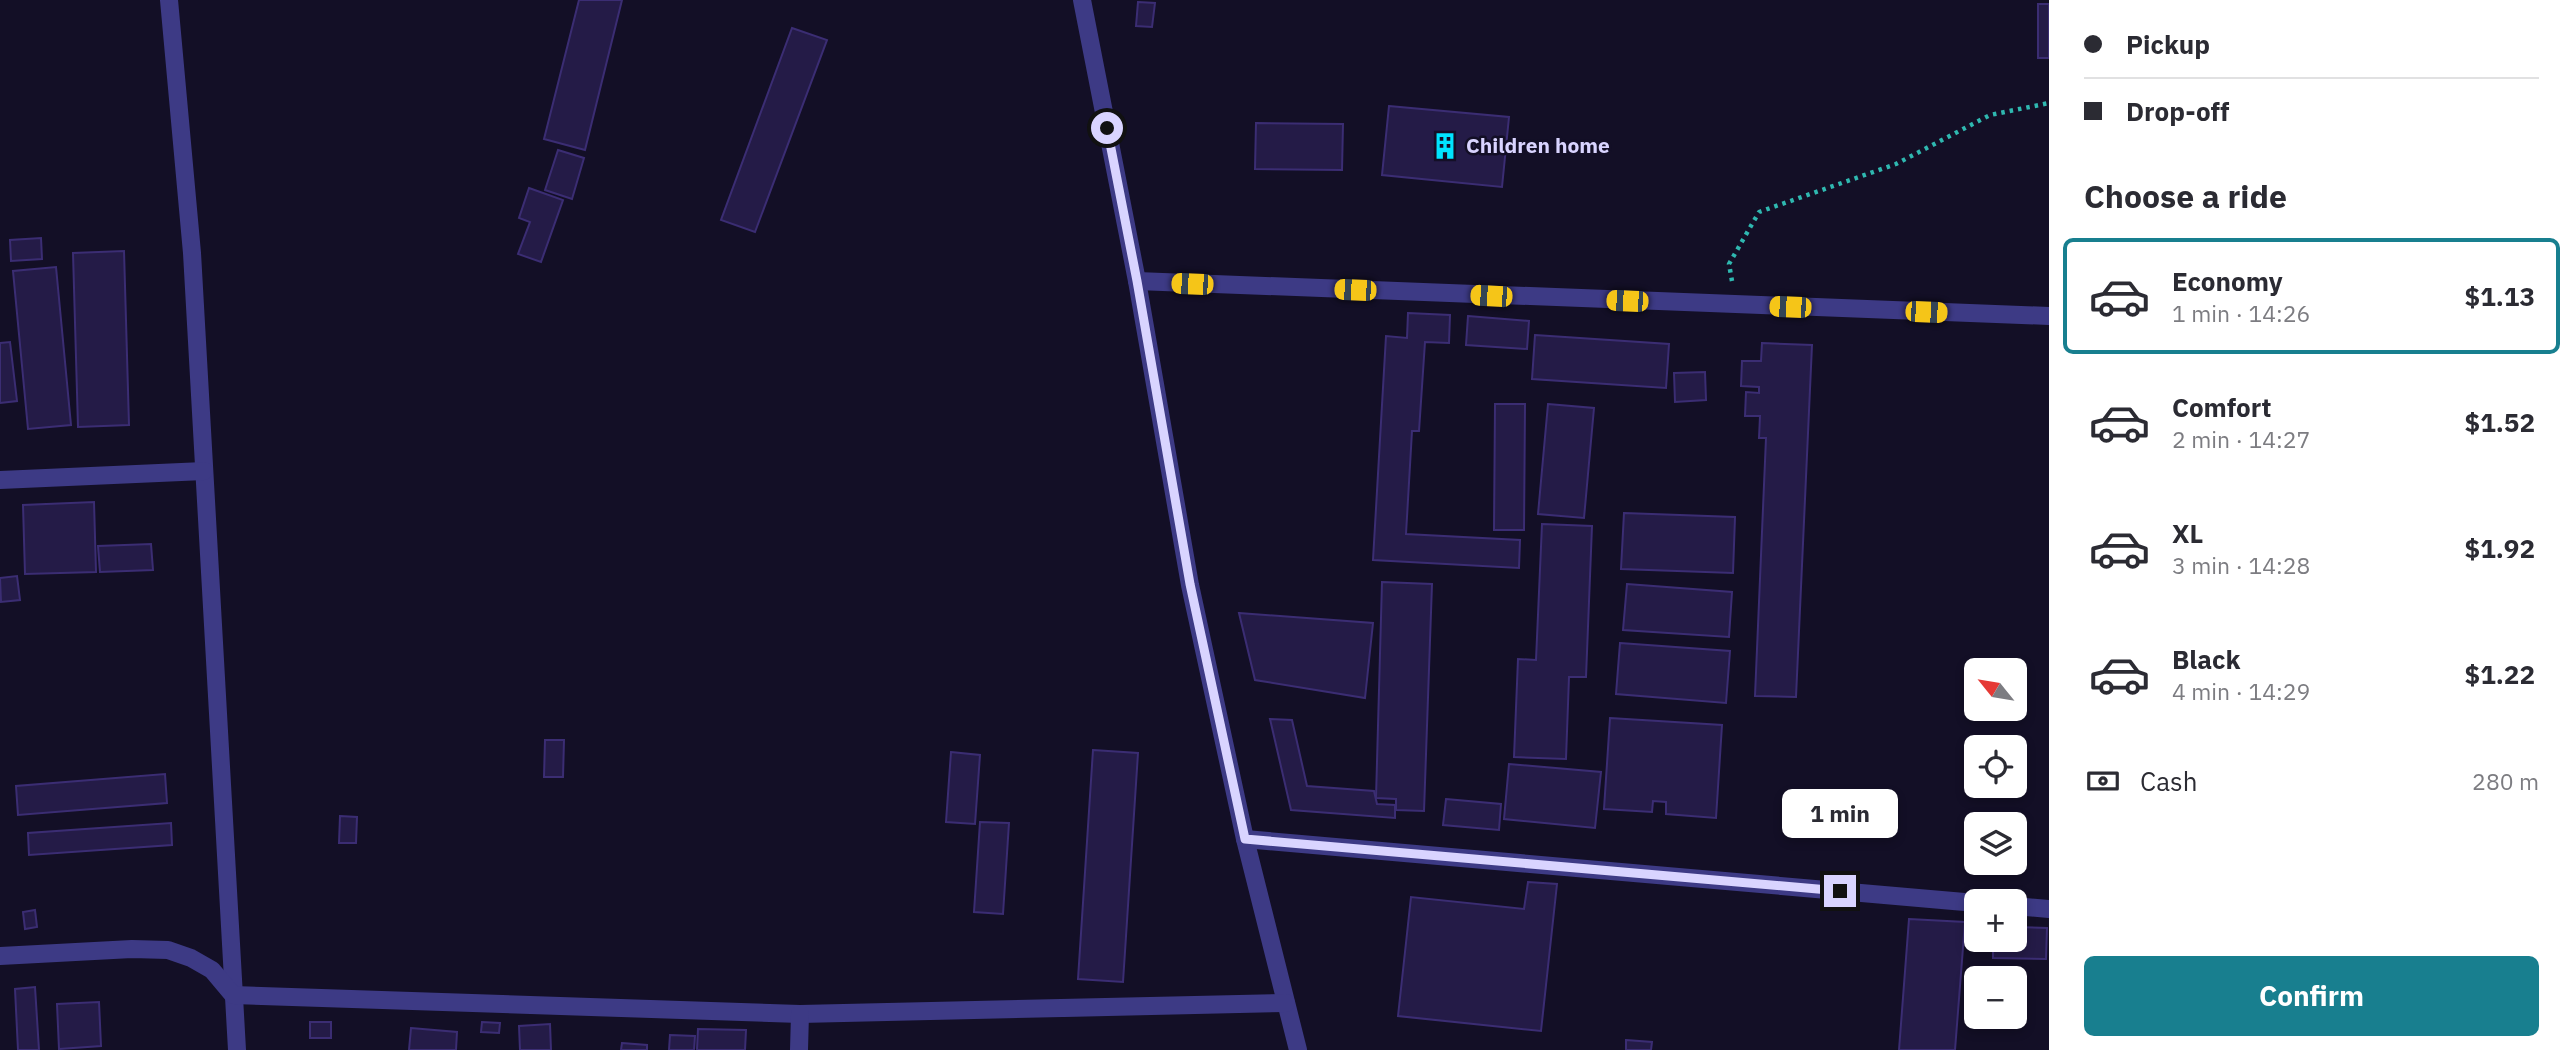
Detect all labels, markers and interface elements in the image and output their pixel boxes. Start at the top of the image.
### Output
text: Pickup [2126,27,2210,61]
text: Drop-off [2126,94,2229,128]
route start [1091,112,1123,144]
building icon: Children home [1430,131,1460,161]
place label: Children home [1466,131,1610,159]
text: Choose a ride [2084,175,2287,217]
text: Economy [2172,264,2283,298]
icon: car [2088,265,2151,328]
car [1171,273,1214,295]
car [1334,279,1377,301]
text: $1.13 [2465,279,2535,313]
car [1470,284,1513,308]
car [1606,290,1649,312]
car [1769,296,1812,318]
text: 1 min · 14:26 [2172,298,2310,328]
car [1905,301,1948,323]
text: Comfort [2172,390,2271,424]
icon: car [2088,391,2151,454]
text: $1.52 [2465,405,2535,439]
text: 2 min · 14:27 [2172,424,2310,454]
text: XL [2172,516,2203,550]
icon: car [2088,517,2151,580]
text: $1.92 [2465,531,2535,565]
text: 3 min · 14:28 [2172,550,2310,580]
text: Black [2172,642,2240,676]
icon: car [2088,643,2151,706]
text: $1.22 [2465,657,2535,691]
north arrow [1964,658,2026,721]
map controls [1964,658,2027,1029]
text: 4 min · 14:29 [2172,676,2310,706]
button: locate [1964,735,2027,798]
icon: cash [2084,762,2122,800]
text: Cash [2140,764,2197,798]
text: 280 m [2472,766,2539,796]
callout: 1 min [1782,790,1898,838]
text: 1 min [1810,798,1870,828]
button: layers [1964,812,2027,875]
route end [1824,875,1856,907]
button: + [1964,889,2027,952]
button: Confirm [2084,956,2539,1036]
button: − [1964,966,2027,1029]

